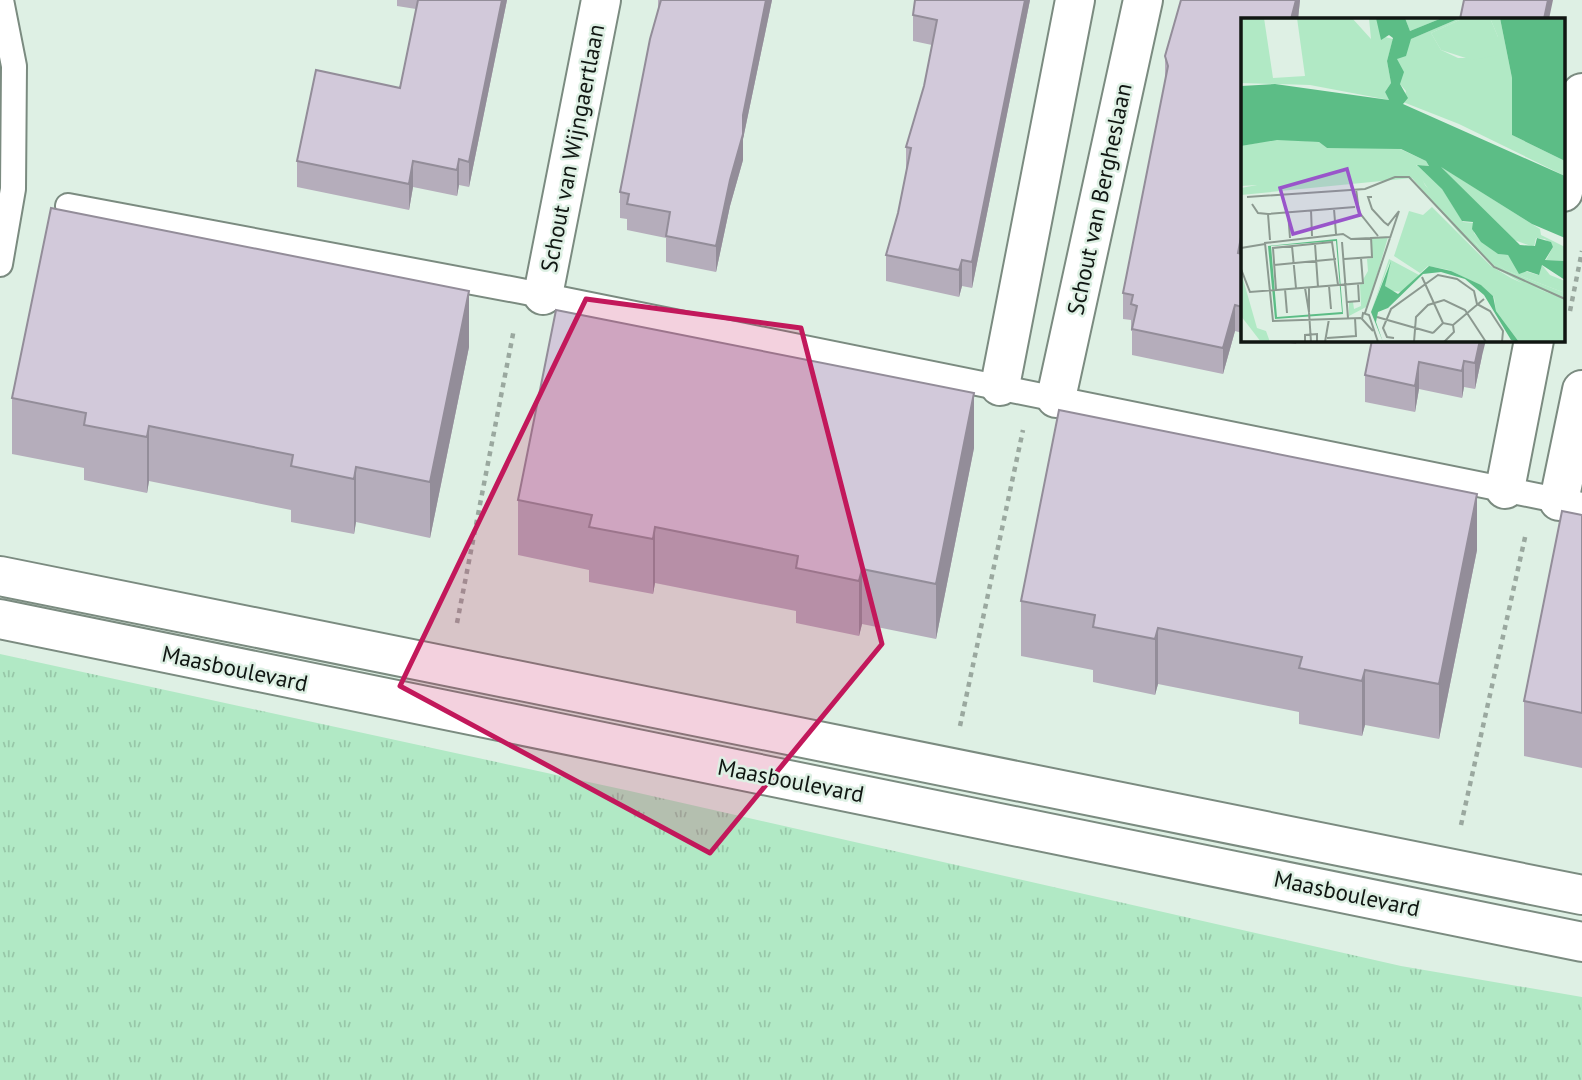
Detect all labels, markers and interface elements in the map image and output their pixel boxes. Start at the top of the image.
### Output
inset map [1241,18,1564,341]
street label: Schout van Wijngaertlaan [534,22,610,274]
street label: Schout van Bergheslaan [1060,81,1138,317]
street label: Maasboulevard [159,638,311,698]
street label: Maasboulevard [715,752,867,808]
street label: Maasboulevard [1271,863,1423,923]

